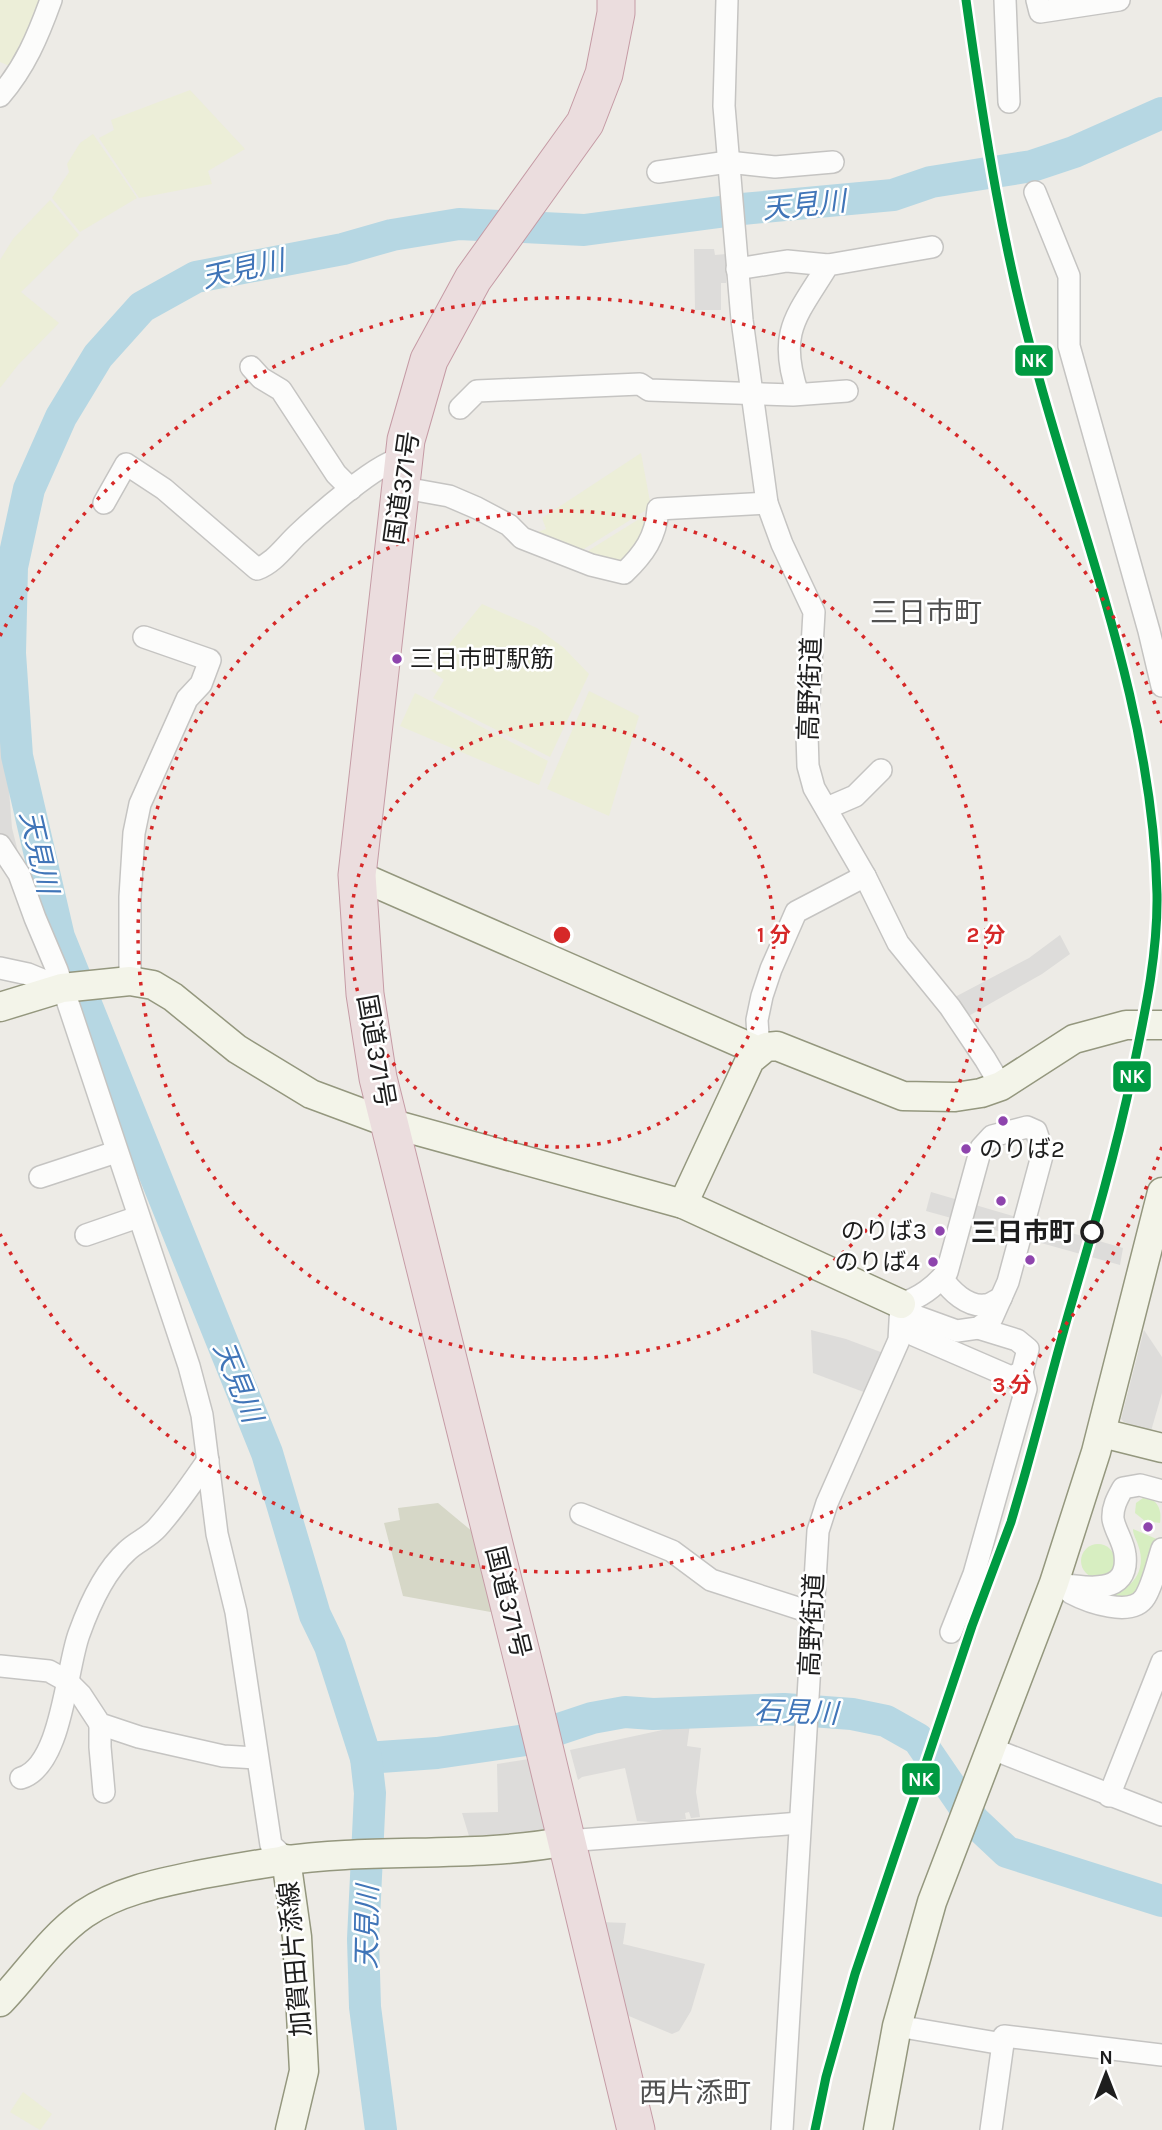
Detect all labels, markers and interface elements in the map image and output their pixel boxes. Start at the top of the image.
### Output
water label: 天見川 [760,184,850,226]
water label: 天見川 [198,243,291,295]
line badge: NK [1014,344,1054,377]
text: NK [1021,350,1048,372]
street label: 国道371号 [379,429,425,547]
district label: 三日市町 [870,596,982,629]
street label: 高野街道 [793,636,827,742]
place label: 三日市町駅筋 [410,645,554,673]
marker: 三日市町駅筋 [390,652,404,666]
water label: 天見川 [13,807,65,900]
centre of rings [550,923,574,947]
text: 1 分 [757,923,791,947]
text: 2 分 [966,923,1006,947]
street label: 国道371号 [351,992,401,1110]
line badge: NK [1112,1060,1152,1093]
text: NK [1119,1066,1146,1088]
unlabelled marker [996,1114,1010,1128]
place label: のりば2 [979,1135,1065,1163]
marker: のりば2 [959,1142,973,1156]
unlabelled marker [994,1194,1008,1208]
place label: のりば3 [841,1217,927,1245]
place label: 三日市町 [971,1217,1075,1248]
marker: 三日市町 [1081,1221,1103,1243]
marker: のりば3 [933,1224,947,1238]
place label: のりば4 [835,1248,920,1276]
unlabelled marker [1023,1253,1037,1267]
marker: のりば4 [926,1255,940,1269]
water label: 天見川 [207,1337,270,1430]
text: 3 分 [992,1373,1032,1397]
unlabelled marker [1141,1520,1155,1534]
street label: 国道371号 [479,1543,537,1661]
street label: 高野街道 [794,1572,830,1678]
water label: 石見川 [753,1694,842,1730]
line badge: NK [901,1762,941,1796]
text: NK [908,1769,935,1791]
street label: 加賀田片添線 [273,1880,317,2038]
water label: 天見川 [350,1882,384,1969]
north arrow [1071,2039,1141,2109]
text: N [1099,2047,1113,2069]
district label: 西片添町 [639,2076,751,2109]

